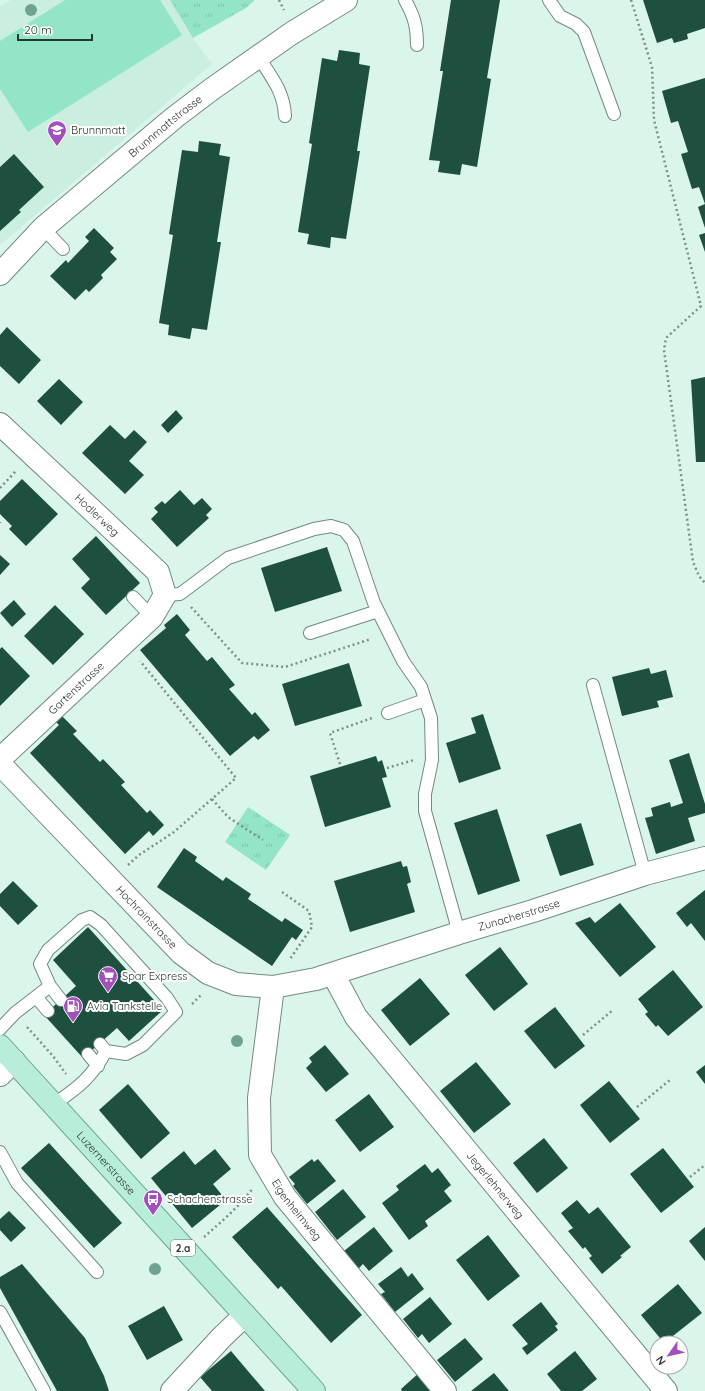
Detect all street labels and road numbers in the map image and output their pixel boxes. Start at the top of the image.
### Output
street label: Brunnmattstrasse [125,92,205,160]
street label: Hodlerweg [72,491,122,539]
street label: Gartenstrasse [45,659,107,717]
street label: Hochrainstrasse [113,883,180,952]
street label: Zunacherstrasse [476,896,562,934]
street label: Luzernerstrasse [74,1128,138,1198]
street label: Jegerlehnerweg [463,1149,527,1222]
street label: Eigenheimweg [269,1176,325,1243]
road number: 2.a [171,1240,195,1256]

